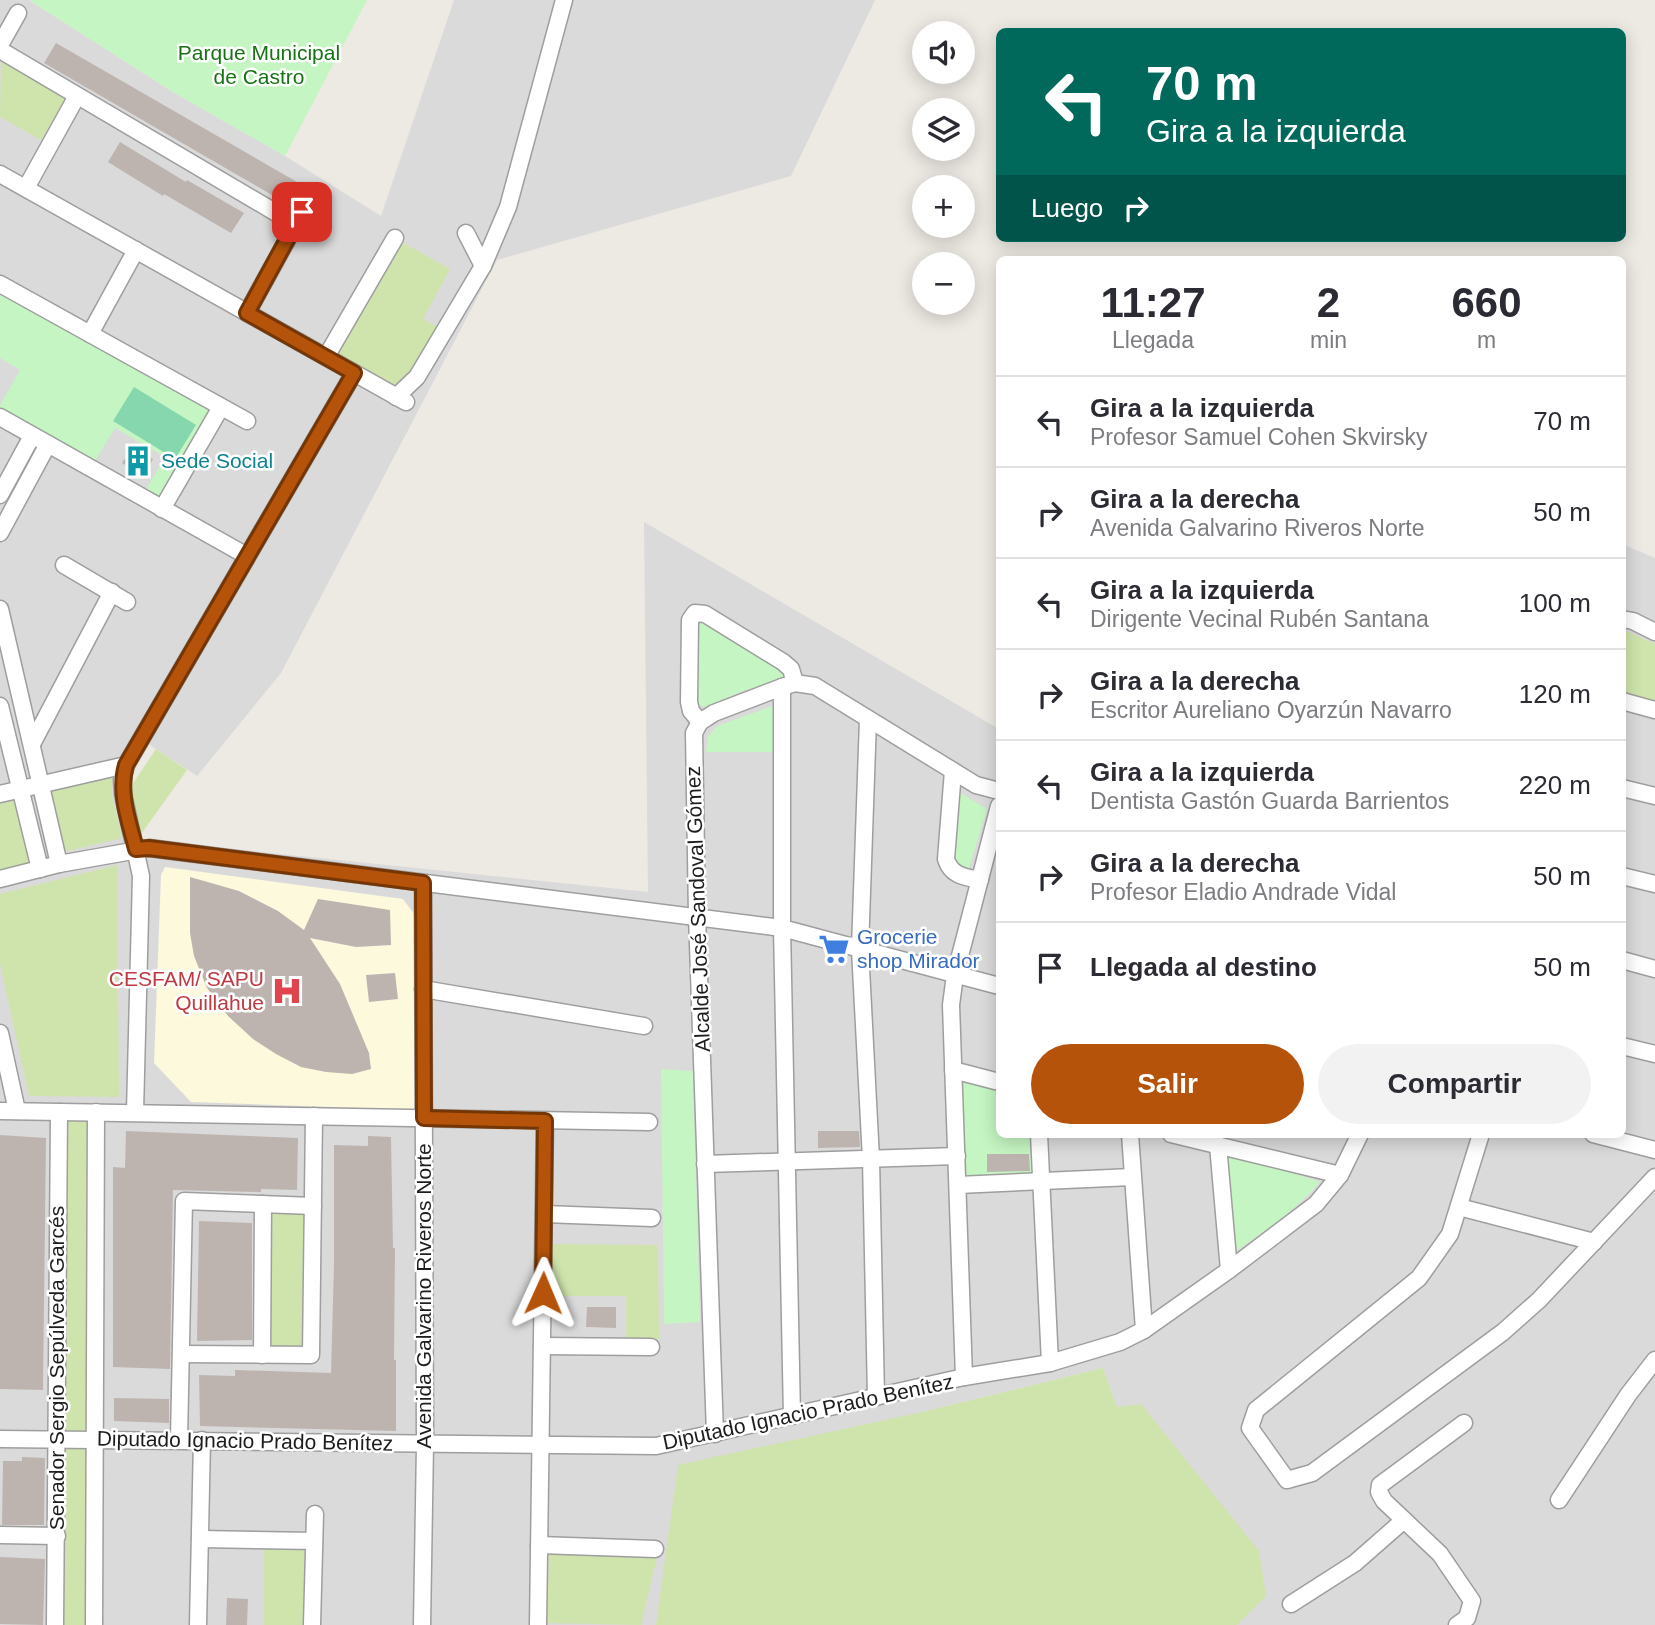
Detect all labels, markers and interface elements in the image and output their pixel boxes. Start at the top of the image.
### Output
map controls [912,21,975,315]
button: sound [912,21,975,84]
park label: Parque Municipal de Castro [178,41,340,88]
icon: left [1031,56,1122,147]
text: 70 m [1146,56,1258,110]
button: layers [912,98,975,161]
text: Gira a la izquierda [1146,113,1406,149]
button: + [912,175,975,238]
pin [272,182,332,242]
icon: right [1117,189,1155,227]
icon: arrive [283,193,321,231]
text: Luego [1031,193,1103,223]
button: − [912,252,975,315]
text: 11:27 [1100,279,1206,326]
text: 2 [1317,279,1340,326]
text: 660 [1451,279,1522,326]
text: Llegada [1112,327,1194,353]
text: min [1310,327,1347,353]
text: m [1477,327,1496,353]
text: Gira a la izquierda [1090,393,1314,423]
icon: left [1031,403,1069,441]
text: 70 m [1533,406,1591,436]
text: Profesor Samuel Cohen Skvirsky [1090,424,1427,450]
building icon: Sede Social [121,444,155,478]
place label: Sede Social [161,449,273,472]
text: Gira a la derecha [1090,484,1300,514]
icon: right [1031,494,1069,532]
text: 50 m [1533,497,1591,527]
text: Avenida Galvarino Riveros Norte [1090,515,1425,541]
text: Gira a la izquierda [1090,575,1314,605]
icon: left [1031,585,1069,623]
text: 100 m [1519,588,1591,618]
text: Dirigente Vecinal Rubén Santana [1090,606,1429,632]
text: Gira a la derecha [1090,666,1300,696]
icon: right [1031,676,1069,714]
text: 120 m [1519,679,1591,709]
text: Escritor Aureliano Oyarzún Navarro [1090,697,1452,723]
text: Gira a la izquierda [1090,757,1314,787]
street label: Alcalde José Sandoval Gómez [681,766,714,1052]
icon: left [1031,767,1069,805]
text: 220 m [1519,770,1591,800]
text: Dentista Gastón Guarda Barrientos [1090,788,1449,814]
text: Gira a la derecha [1090,848,1300,878]
icon: right [1031,858,1069,896]
text: 50 m [1533,861,1591,891]
text: Profesor Eladio Andrade Vidal [1090,879,1396,905]
place label: Grocerie shop Mirador [857,925,980,972]
supermarket icon: Grocerie shop Mirador [817,932,851,966]
icon: arrive [1031,949,1069,987]
text: Llegada al destino [1090,952,1317,982]
text: 50 m [1533,952,1591,982]
place label: CESFAM/ SAPU Quillahue [109,967,264,1014]
hospital icon: CESFAM/ SAPU Quillahue [270,974,304,1008]
button: Salir [1031,1044,1304,1124]
button: Compartir [1318,1044,1591,1124]
street label: Avenida Galvarino Riveros Norte [412,1143,435,1449]
street label: Senador Sergio Sepúlveda Garcés [45,1206,68,1530]
position arrow [506,1256,580,1330]
street label: Diputado Ignacio Prado Benítez [660,1369,955,1454]
street label: Diputado Ignacio Prado Benítez [97,1426,393,1455]

